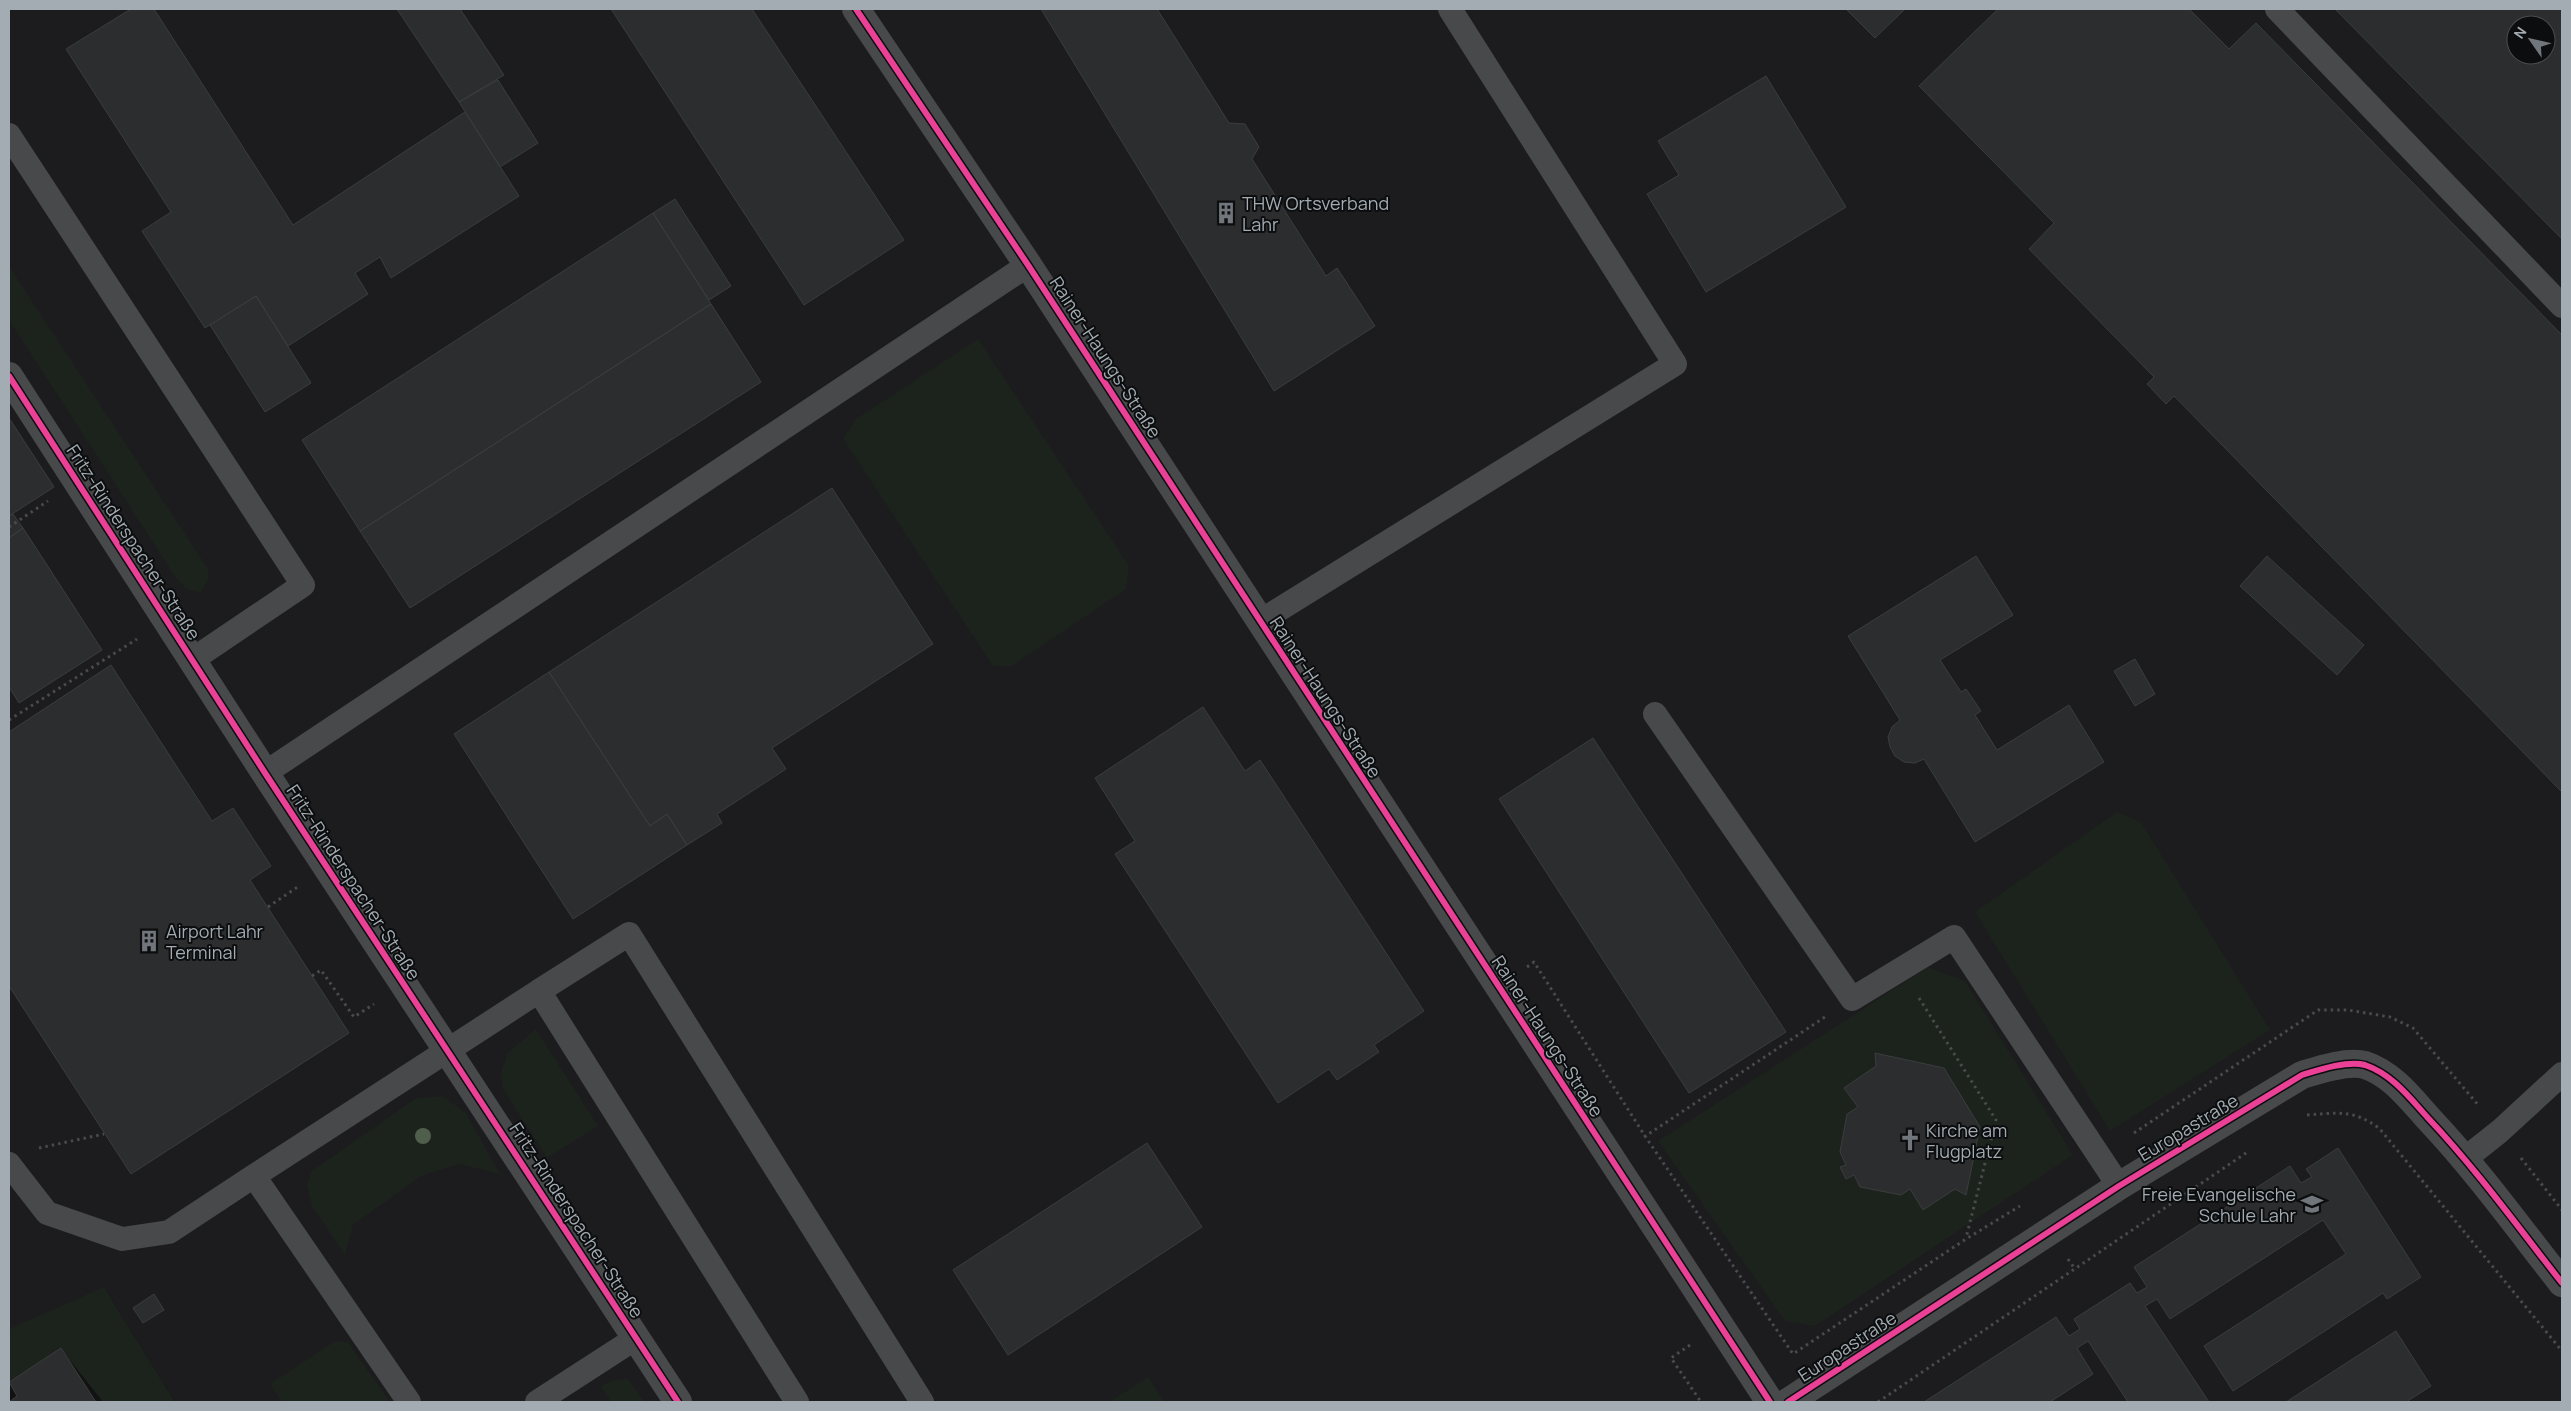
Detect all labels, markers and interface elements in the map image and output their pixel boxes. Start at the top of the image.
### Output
north arrow [2506,15,2556,65]
text: N [2509,23,2530,42]
place label: THW Ortsverband Lahr [1242,191,1389,236]
building icon: THW Ortsverband Lahr [1213,200,1239,226]
street label: Rainer-Haungs-Straße [1045,272,1167,442]
street label: Fritz-Rinderspacher-Straße [62,440,206,644]
street label: Rainer-Haungs-Straße [1265,612,1387,782]
street label: Fritz-Rinderspacher-Straße [282,780,426,984]
place label: Airport Lahr Terminal [166,919,264,964]
building icon: Airport Lahr Terminal [136,928,162,954]
street label: Rainer-Haungs-Straße [1487,951,1609,1121]
street label: Europastraße [2134,1088,2242,1166]
street label: Fritz-Rinderspacher-Straße [505,1118,649,1322]
place label: Kirche am Flugplatz [1926,1118,2007,1163]
church icon: Kirche am Flugplatz [1897,1127,1923,1153]
place label: Freie Evangelische Schule Lahr [2142,1182,2297,1227]
school or university icon: Freie Evangelische Schule Lahr [2299,1191,2325,1217]
street label: Europastraße [1793,1305,1901,1387]

